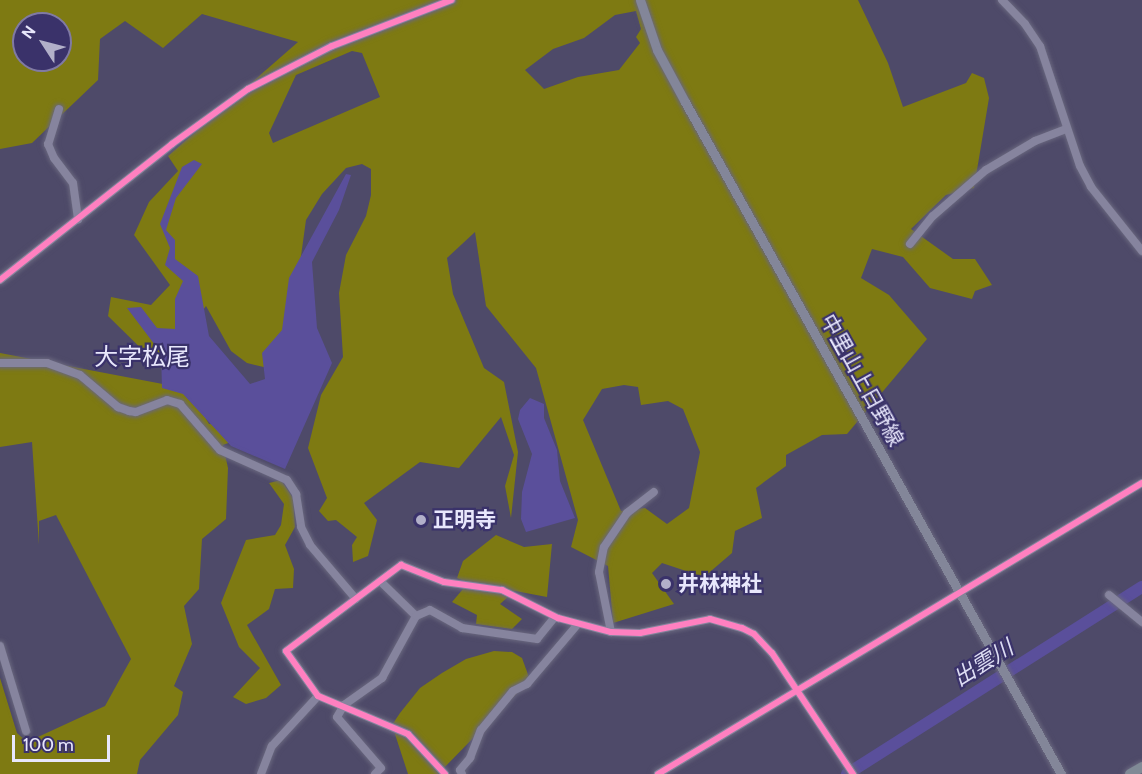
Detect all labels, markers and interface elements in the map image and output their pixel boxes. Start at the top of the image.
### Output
north arrow [12,12,72,72]
text: N [18,22,40,42]
street label: 中里山上日野線 [815,310,909,450]
district label: 大字松尾 [94,343,190,371]
place label: 正明寺 [433,507,496,533]
marker: 正明寺 [414,513,428,527]
place label: 井林神社 [678,571,762,597]
marker: 井林神社 [659,577,673,591]
water label: 出雲川 [948,634,1018,692]
scale bar [15,723,112,761]
text: 100 m [23,734,74,756]

